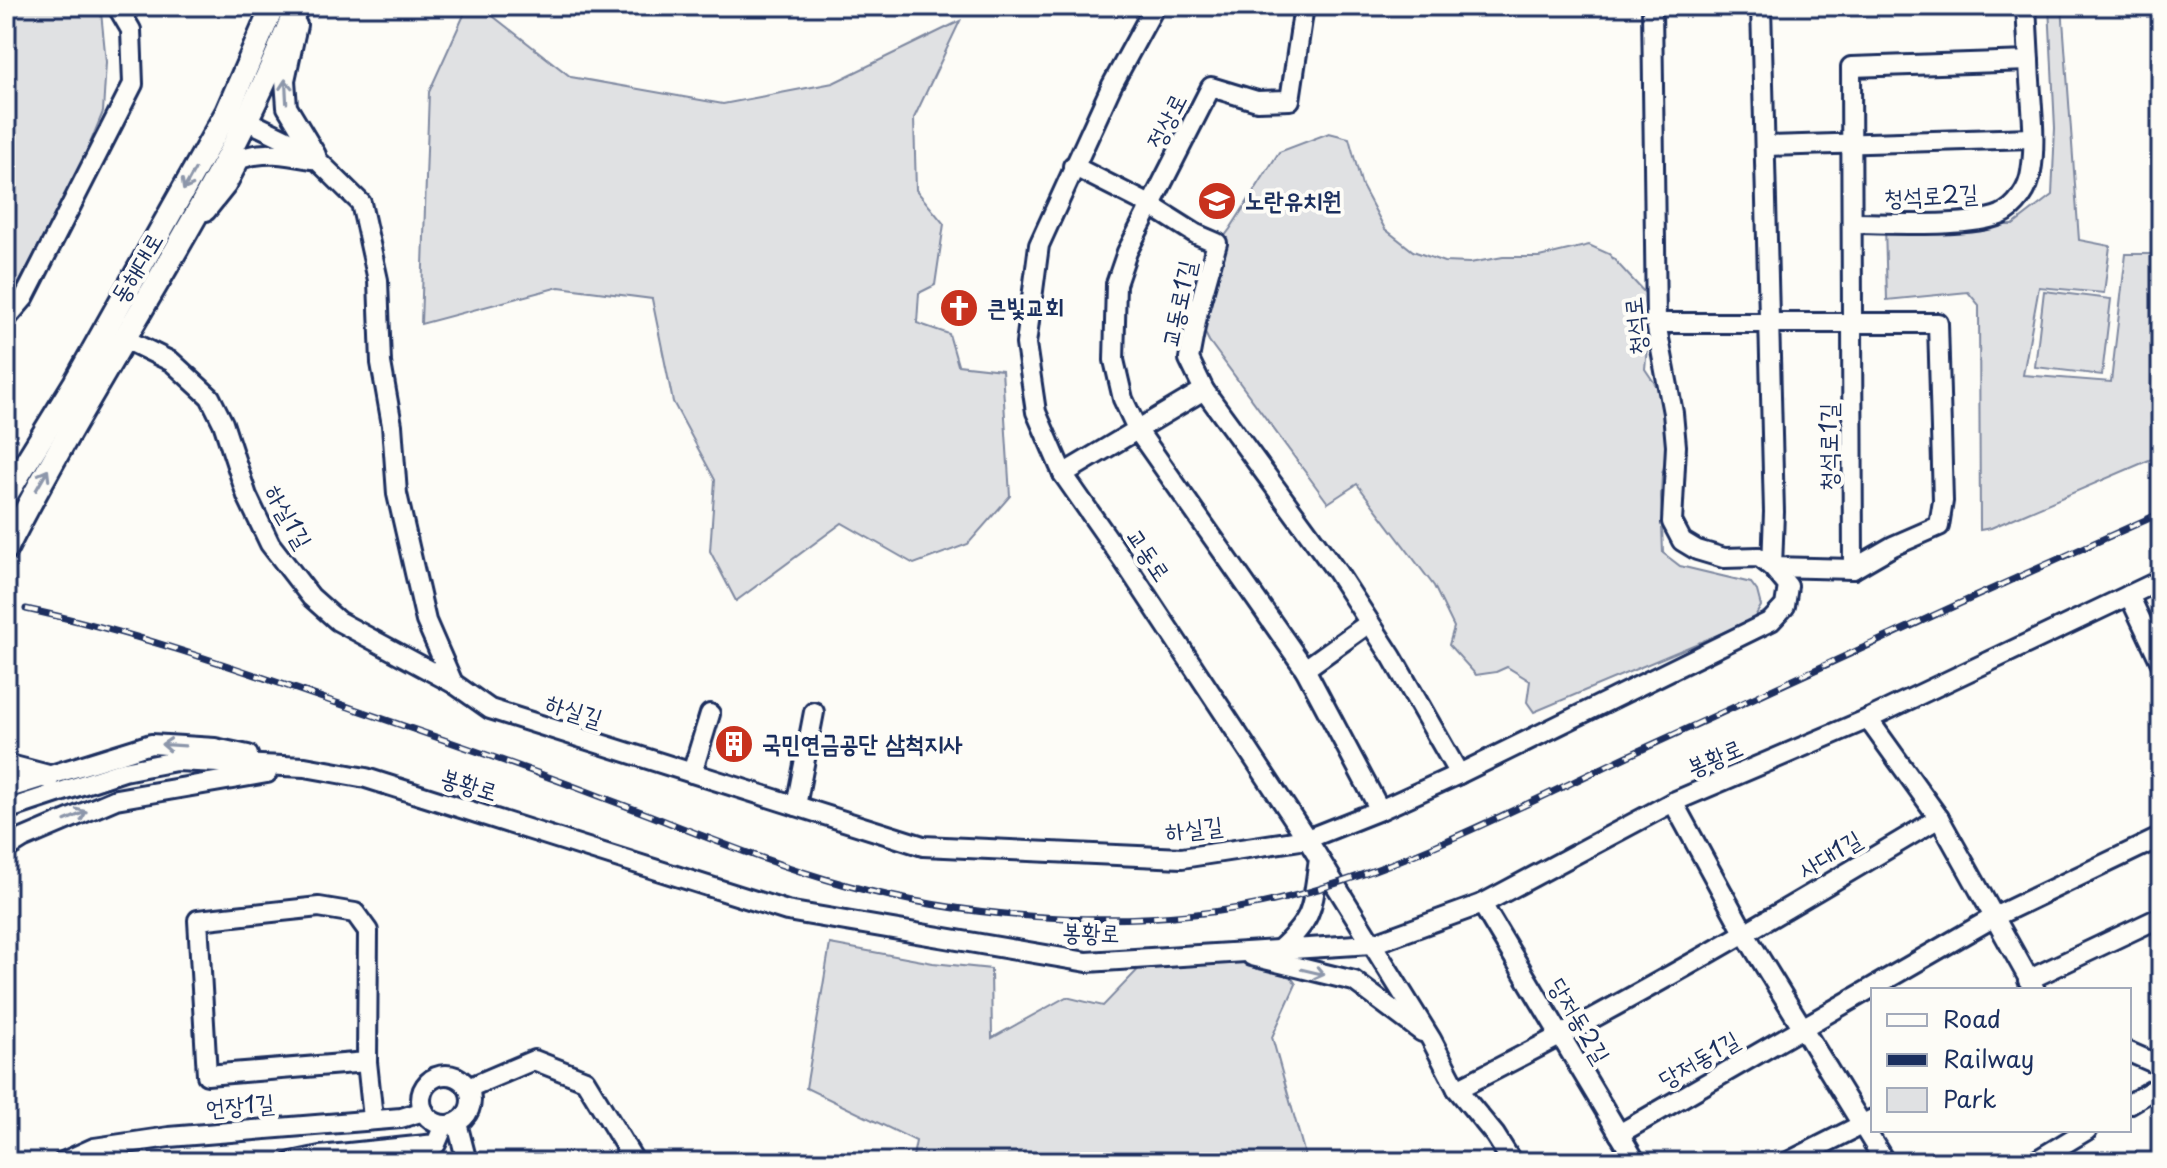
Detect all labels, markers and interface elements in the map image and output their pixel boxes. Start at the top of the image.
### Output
one-way arrow [279,78,294,105]
street label: 정상로 [1136,86,1194,154]
one-way arrow [181,168,197,191]
street label: 청석로2길 [1883,174,1979,214]
school or university icon: 노란유치원 [1196,180,1238,222]
place label: 노란유치원 [1245,181,1342,217]
street label: 동해대로 [100,225,171,309]
street label: 교동로1길 [1150,257,1204,350]
church icon: 큰빛교회 [938,287,980,329]
place label: 큰빛교회 [987,288,1064,324]
street label: 청석로 [1613,296,1655,357]
street label: 청석로1길 [1809,403,1845,491]
one-way arrow [35,468,50,492]
street label: 하실1길 [257,477,323,555]
street label: 교동로 [1119,520,1181,588]
street label: 하실길 [542,683,608,735]
building icon: 국민연금공단 삼척지사 [713,723,755,765]
place label: 국민연금공단 삼척지사 [762,724,963,760]
street label: 봉황로 [1681,728,1748,784]
one-way arrow [160,737,187,752]
street label: 봉황로 [437,757,503,809]
street label: 하실길 [1163,806,1225,848]
one-way arrow [63,808,88,823]
street label: 사대1길 [1790,820,1868,886]
street label: 봉황로 [1061,912,1121,950]
one-way arrow [1300,965,1325,980]
street label: 당저동2길 [1541,970,1620,1070]
legend [1871,988,2131,1132]
text: Road [1943,1000,2001,1036]
street label: 당저동1길 [1651,1021,1745,1096]
text: Railway [1943,1040,2034,1076]
text: Park [1943,1080,1997,1116]
street label: 언장1길 [204,1083,276,1125]

